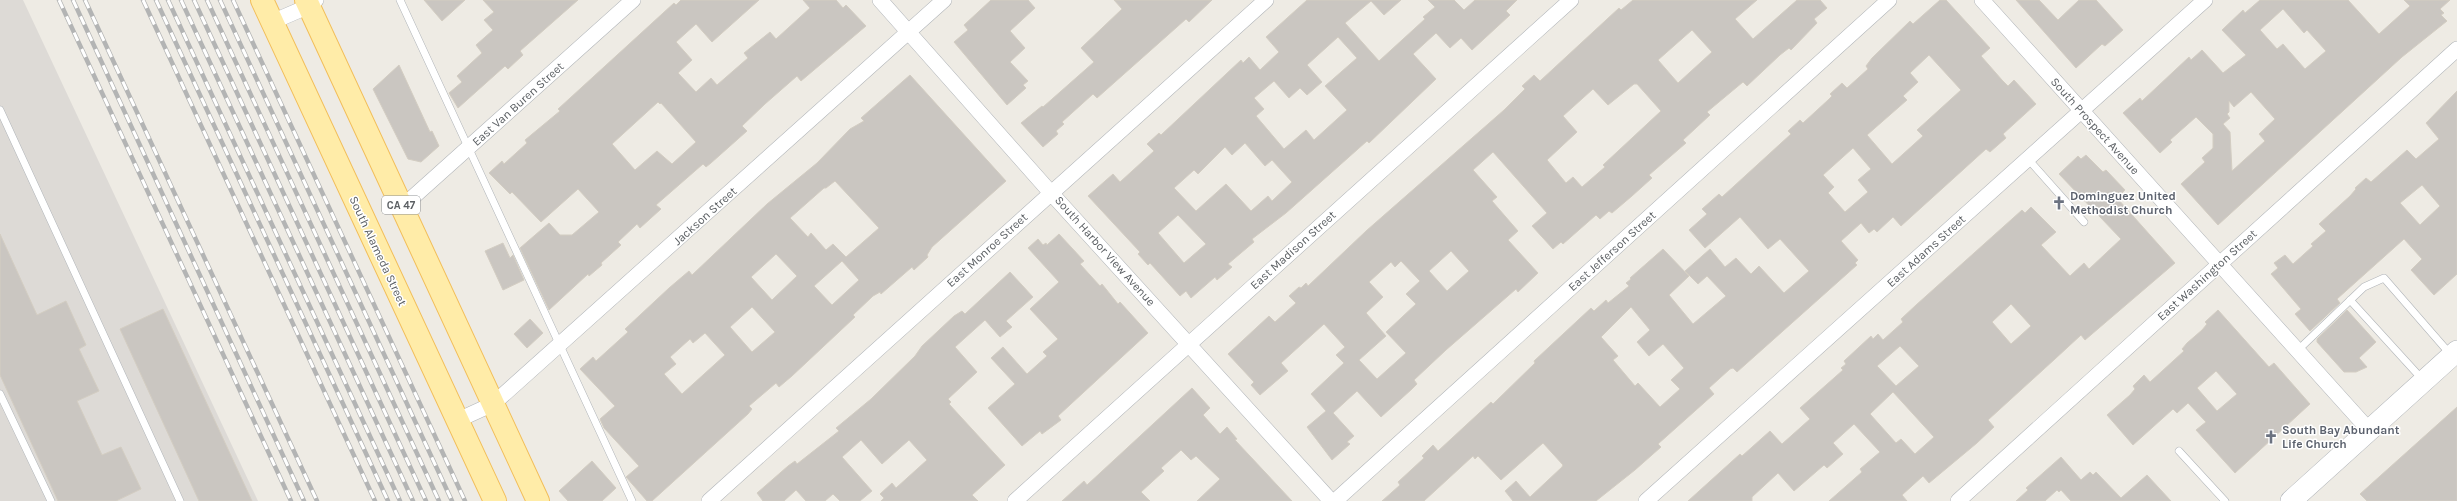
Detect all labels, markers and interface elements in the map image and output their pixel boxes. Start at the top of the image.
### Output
street label: East Van Buren Street [469,59,567,149]
street label: South Prospect Avenue [2048,75,2142,177]
street label: Jackson Street [670,184,740,248]
place label: Dominguez United Methodist Church [2070,189,2176,217]
street label: South Harbor View Avenue [1052,193,1158,309]
street label: South Alameda Street [346,194,410,309]
church icon: Dominguez United Methodist Church [2051,195,2067,211]
road number: CA 47 [382,196,420,214]
street label: East Madison Street [1247,208,1339,292]
street label: East Jefferson Street [1565,208,1659,294]
street label: East Monroe Street [944,210,1031,290]
street label: East Adams Street [1884,212,1969,290]
street label: East Washington Street [2154,226,2260,323]
place label: South Bay Abundant Life Church [2282,423,2400,451]
church icon: South Bay Abundant Life Church [2263,429,2279,445]

